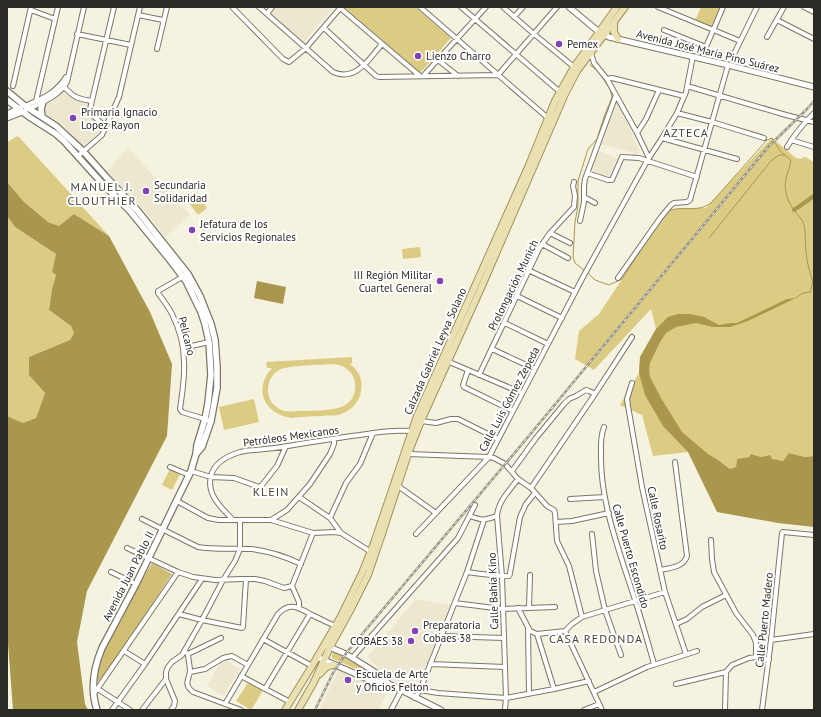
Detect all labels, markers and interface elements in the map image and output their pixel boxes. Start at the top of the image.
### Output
street label: Avenida José María Pino Suárez [635,26,781,76]
place label: Pemex [567,37,599,51]
marker: Pemex [554,39,564,49]
place label: Lienzo Charro [426,49,491,63]
marker: Lienzo Charro [413,51,423,61]
place label: Primaria Ignacio Lopez Rayon [81,105,157,132]
marker: Primaria Ignacio Lopez Rayon [68,113,78,123]
district label: AZTECA [663,125,709,140]
place label: Secundaria Solidaridad [154,178,207,205]
district label: MANUEL J. CLOUTHIER [67,179,137,208]
marker: Secundaria Solidaridad [141,186,151,196]
place label: Jefatura de los Servicios Regionales [199,217,296,244]
marker: Jefatura de los Servicios Regionales [187,225,197,235]
street label: Prolongación Munich [485,237,541,333]
place label: III Región Militar Cuartel General [354,268,433,295]
marker: III Región Militar Cuartel General [435,276,445,286]
street label: Calzada Gabriel Leyva Solano [401,285,469,417]
street label: Pelicano [175,315,199,357]
street label: Calle Luis Gómez Zepeda [475,344,543,454]
street label: Petróleos Mexicanos [242,422,340,450]
district label: KLEIN [253,484,289,499]
street label: Calle Rosarito [644,485,672,551]
street label: Calle Puerto Escondido [609,502,653,610]
street label: Avenida Juan Pablo II [99,529,157,623]
street label: Calle Bahía Kino [485,552,501,630]
street label: Calle Puerto Madero [752,572,776,668]
place label: Preparatoria Cobaes 38 [423,618,480,645]
marker: Preparatoria Cobaes 38 [410,626,420,636]
district label: CASA REDONDA [549,631,643,646]
place label: COBAES 38 [350,634,403,648]
marker: COBAES 38 [406,636,416,646]
place label: Escuela de Arte y Oficios Felton [356,667,429,694]
marker: Escuela de Arte y Oficios Felton [343,675,353,685]

